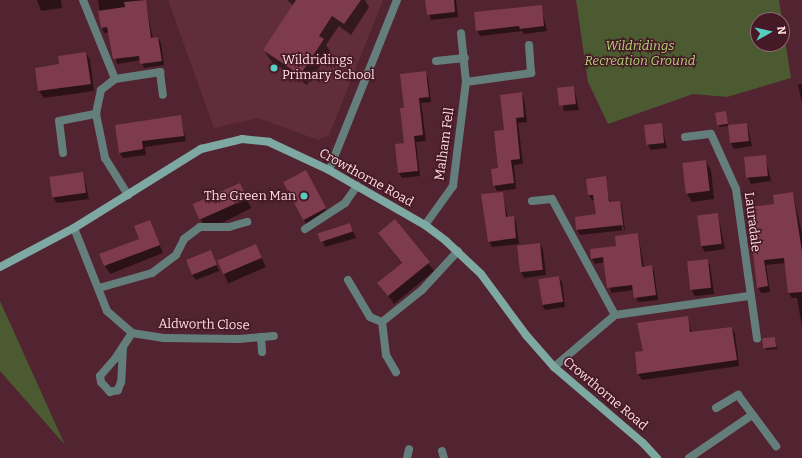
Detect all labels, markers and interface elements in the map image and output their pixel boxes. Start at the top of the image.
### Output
north arrow [750,12,790,52]
text: N [774,25,788,36]
park label: Wildridings Recreation Ground [585,39,695,70]
place label: Wildridings Primary School [282,53,375,84]
marker: Wildridings Primary School [269,63,279,73]
street label: Malham Fell [432,106,458,182]
street label: Crowthorne Road [316,146,416,210]
place label: The Green Man [204,188,296,204]
marker: The Green Man [299,191,309,201]
street label: Lauradale [741,191,763,253]
street label: Aldworth Close [158,316,250,334]
street label: Crowthorne Road [560,354,650,434]

